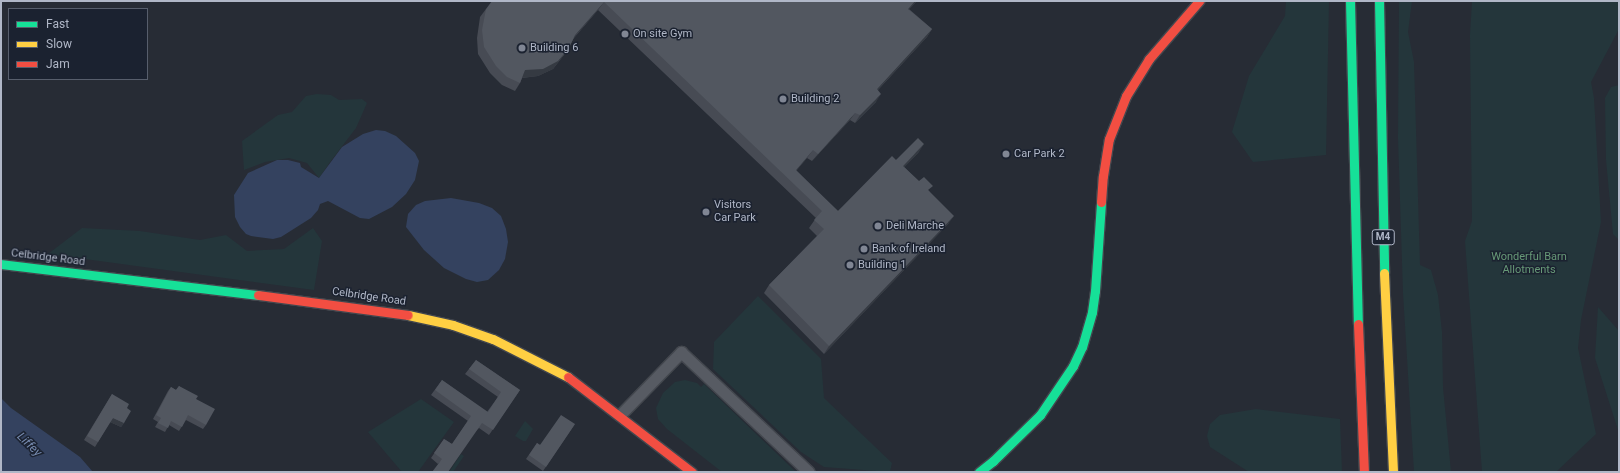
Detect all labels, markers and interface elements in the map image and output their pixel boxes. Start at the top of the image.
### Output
legend [8,8,148,80]
text: Fast [46,17,69,31]
place label: On site Gym [633,27,692,41]
marker: On site Gym [620,29,630,39]
text: Slow [46,37,72,51]
place label: Building 6 [530,41,578,55]
marker: Building 6 [517,43,527,53]
text: Jam [46,57,70,71]
place label: Building 2 [791,92,839,106]
marker: Building 2 [778,94,788,104]
place label: Car Park 2 [1014,147,1065,161]
marker: Car Park 2 [1001,149,1011,159]
place label: Visitors Car Park [714,199,756,225]
marker: Visitors Car Park [701,207,711,217]
place label: Deli Marche [886,219,944,233]
marker: Deli Marche [873,221,883,231]
road number: M4 [1371,229,1395,245]
place label: Bank of Ireland [872,242,945,256]
marker: Bank of Ireland [859,244,869,254]
street label: Celbridge Road [10,247,86,269]
park label: Wonderful Barn Allotments [1491,251,1567,277]
place label: Building 1 [858,258,906,272]
marker: Building 1 [845,260,855,270]
street label: Celbridge Road [331,285,407,309]
water label: Liffey [14,430,44,460]

